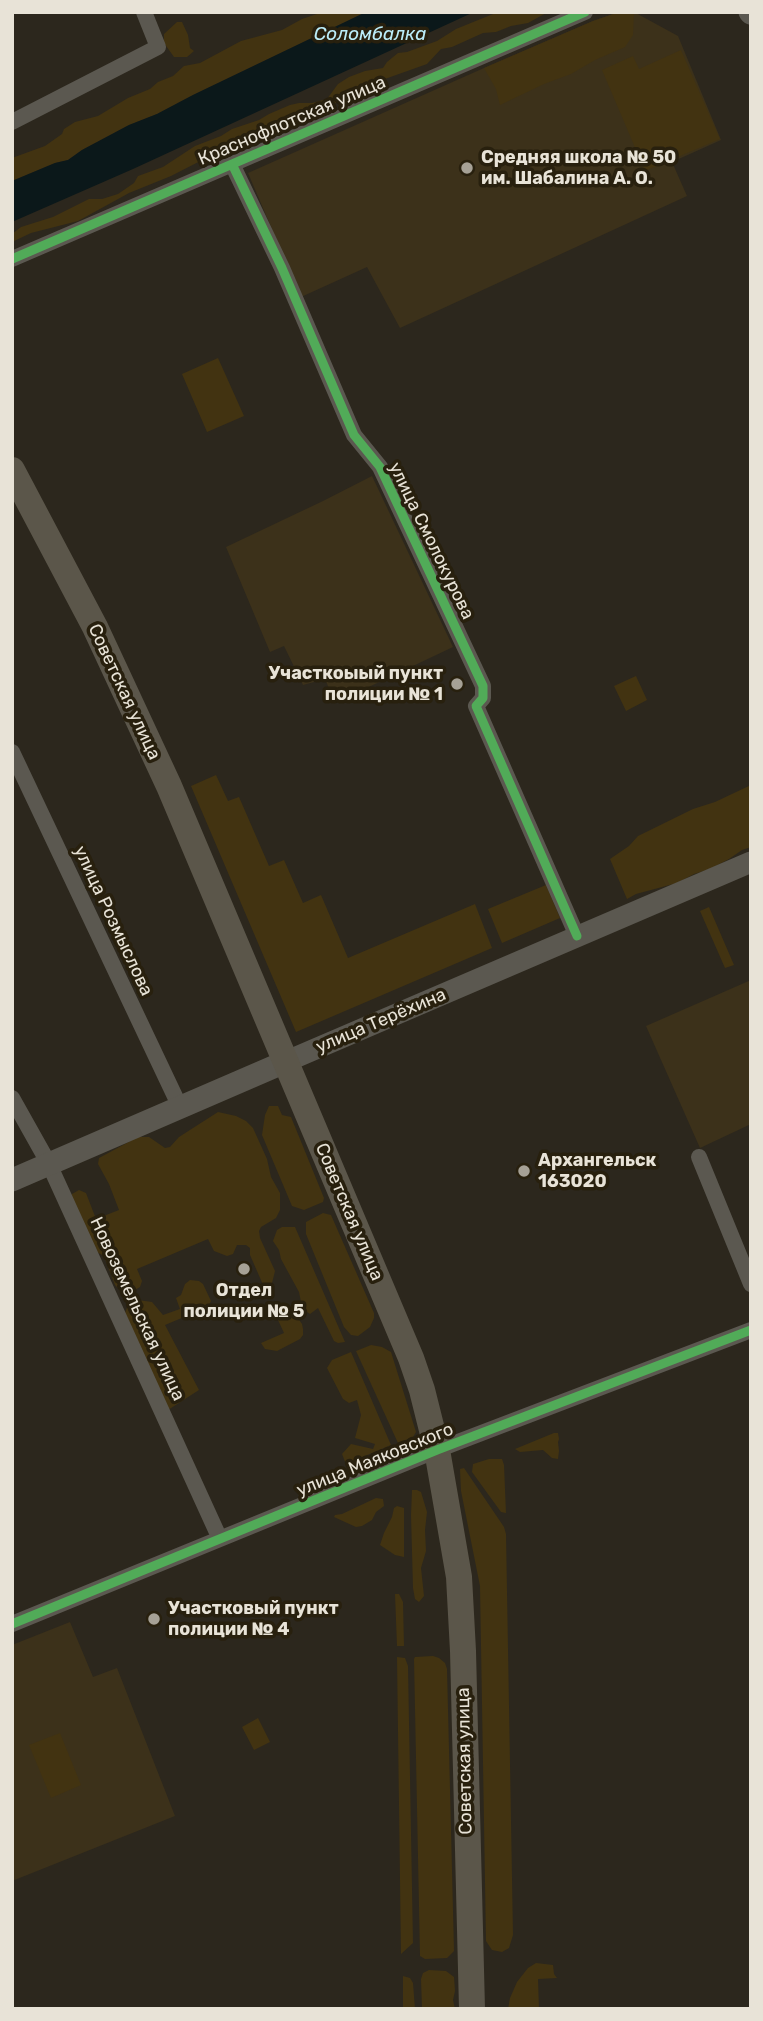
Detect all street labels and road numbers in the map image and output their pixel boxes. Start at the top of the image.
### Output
street label: Краснофлотская улица [195,72,389,170]
street label: улица Смолокурова [384,459,478,623]
street label: Советская улица [83,621,165,763]
street label: улица Розмыслова [69,843,157,999]
street label: улица Терёхина [313,984,449,1058]
street label: Советская улица [310,1140,388,1284]
street label: Новоземельская улица [85,1214,189,1404]
street label: улица Маяковского [293,1419,457,1501]
street label: Советская улица [453,1687,477,1835]

